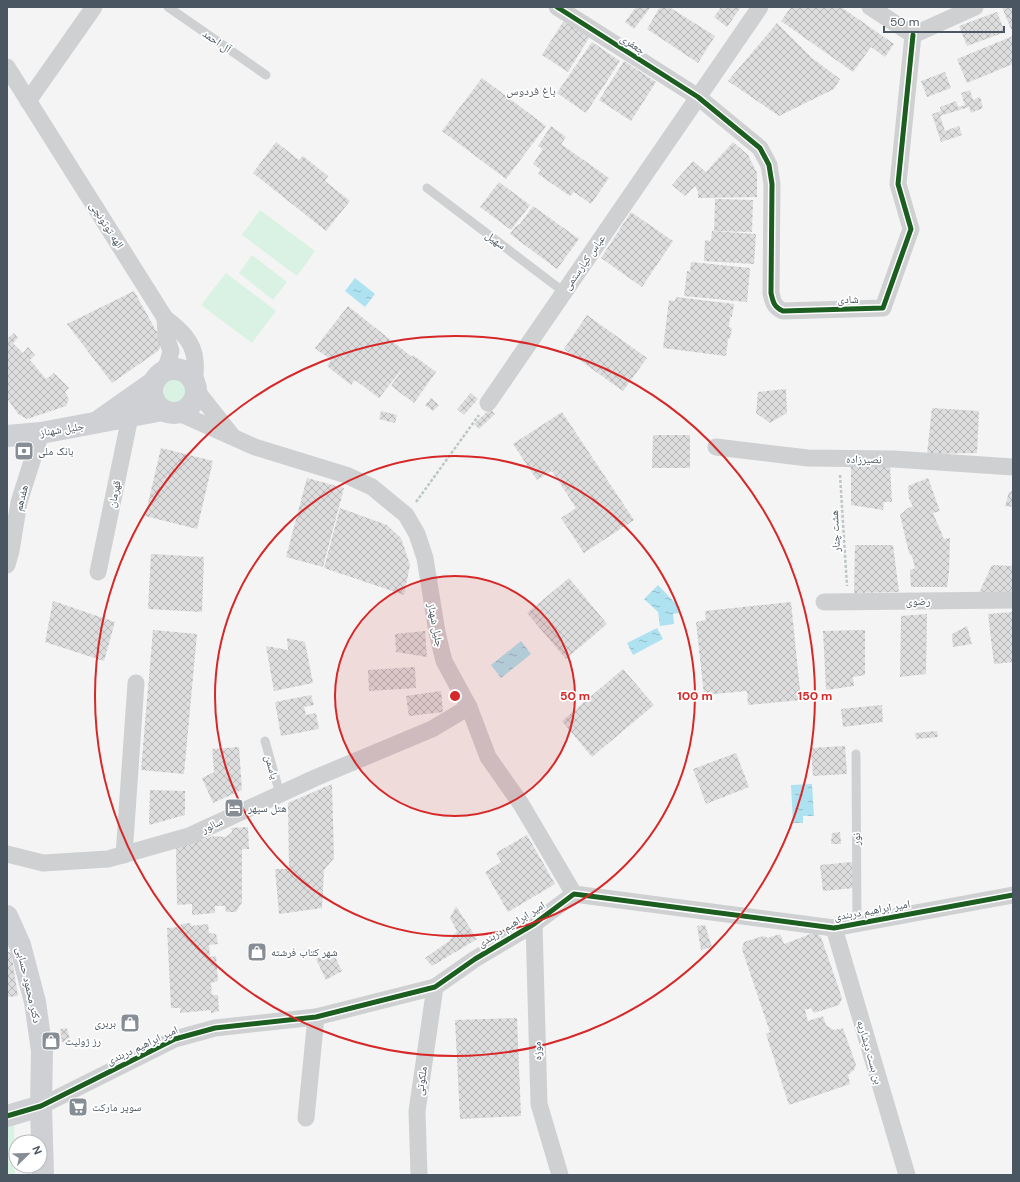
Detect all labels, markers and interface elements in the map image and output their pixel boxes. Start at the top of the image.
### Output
scale bar [884,8,1004,34]
text: 50 m [890,14,919,30]
street label: آل احمد [200,26,234,56]
street label: جعفری [618,31,648,57]
district label: باغ فردوس [506,83,556,99]
street label: الهه توتونچی [87,199,127,251]
street label: سهیل [483,228,509,252]
street label: عباس کیارستمی [560,231,608,292]
street label: شادی [837,292,859,306]
street label: جلیل شهناز [38,419,85,440]
bank icon: بانک ملی [13,440,35,462]
place label: بانک ملی [38,444,74,458]
street label: نصیرزاده [846,452,882,466]
street label: قهرمان [104,479,124,509]
street label: هفدهم [11,483,32,513]
street label: هشت چنار [827,509,843,553]
street label: رضوى [905,594,931,608]
street label: جلیل شهناز [425,601,447,648]
text: 50 m [560,688,590,704]
text: 100 m [677,688,713,704]
text: 150 m [798,688,832,704]
centre of rings [448,689,462,703]
street label: یاسمن [262,753,282,781]
hotel icon: هتل سپهر [223,797,245,819]
place label: هتل سپهر [247,801,287,815]
street label: سالور [198,814,225,836]
street label: نور [849,833,863,846]
street label: امیر ابراهیم دربندی [833,896,911,925]
street label: امیر ابراهیم دربندی [475,898,548,951]
shop icon: شهر کتاب فرشته [246,941,268,963]
place label: شهر کتاب فرشته [271,945,338,959]
street label: دکتر محمود حسابی [13,946,45,1025]
shop icon: بربری [119,1012,141,1034]
place label: بربری [94,1016,116,1030]
street label: بن بست دیشاریه [854,1018,886,1086]
street label: امیر ابراهیم دربندی [104,1022,180,1069]
shop icon: رز ژولیت [40,1030,62,1052]
place label: رز ژولیت [65,1034,101,1048]
street label: موزه [530,1041,544,1061]
street label: ملکوتی [412,1066,430,1096]
supermarket icon: سوپر مارکت [67,1096,89,1118]
place label: سوپر مارکت [92,1100,141,1114]
north arrow [8,1134,48,1174]
text: N [29,1144,45,1157]

